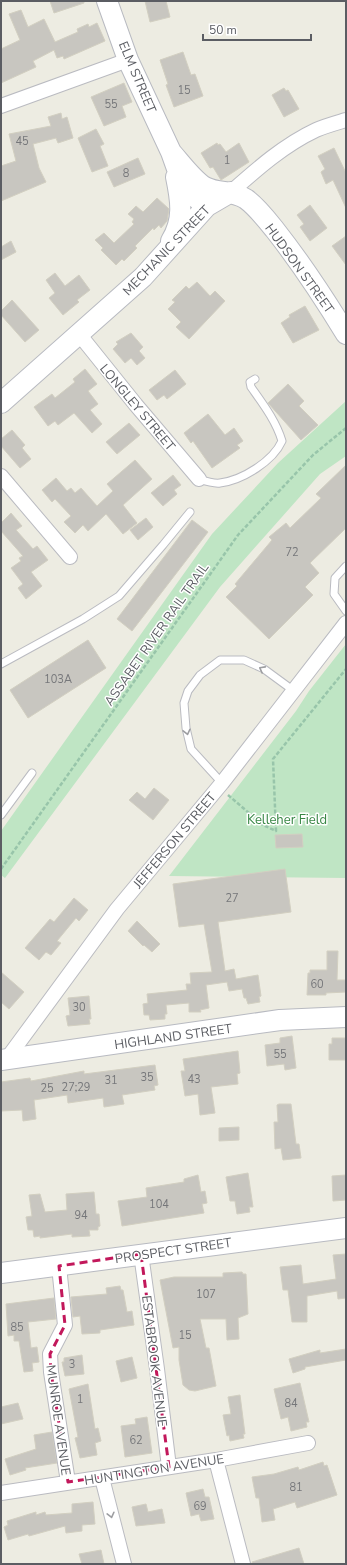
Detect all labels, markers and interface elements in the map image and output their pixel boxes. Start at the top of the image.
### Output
scale bar [203,16,311,42]
text: 50 m [209,22,237,38]
street label: ELM STREET [114,39,160,116]
house number: 15 [177,83,191,98]
house number: 55 [104,97,118,112]
house number: 45 [15,134,29,149]
house number: 1 [224,153,230,168]
house number: 8 [123,166,130,181]
street label: MECHANIC STREET [119,202,215,300]
street label: HUDSON STREET [260,220,338,317]
street label: LONGLEY STREET [95,360,179,455]
house number: 72 [285,545,299,560]
street label: ASSABET RIVER RAIL TRAIL [100,559,213,710]
one-way arrow [258,666,266,674]
house number: 103A [44,672,72,687]
one-way arrow [182,729,190,735]
street label: JEFFERSON STREET [129,789,220,893]
park label: Kelleher Field [247,811,327,829]
house number: 27 [225,891,239,906]
house number: 60 [310,977,324,992]
house number: 30 [72,1000,86,1015]
street label: HIGHLAND STREET [113,1020,233,1054]
house number: 55 [273,1047,287,1062]
house number: 35 [140,1070,154,1085]
house number: 43 [187,1072,201,1087]
house number: 31 [104,1073,118,1088]
house number: 27;29 [62,1080,90,1095]
house number: 25 [40,1081,54,1096]
house number: 104 [149,1197,169,1212]
house number: 94 [74,1208,88,1223]
street label: PROSPECT STREET [114,1234,233,1268]
house number: 107 [196,1287,216,1302]
street label: ESTABROOK AVENUE [137,1294,171,1428]
house number: 85 [10,1320,24,1335]
house number: 15 [178,1328,192,1343]
house number: 3 [69,1357,75,1372]
street label: MUNROE AVENUE [41,1364,75,1477]
house number: 1 [77,1392,83,1407]
house number: 84 [284,1396,298,1411]
house number: 62 [129,1433,143,1448]
street label: HUNTINGTON AVENUE [83,1450,225,1490]
house number: 81 [289,1480,303,1495]
house number: 69 [193,1499,207,1514]
one-way arrow [107,1512,115,1519]

